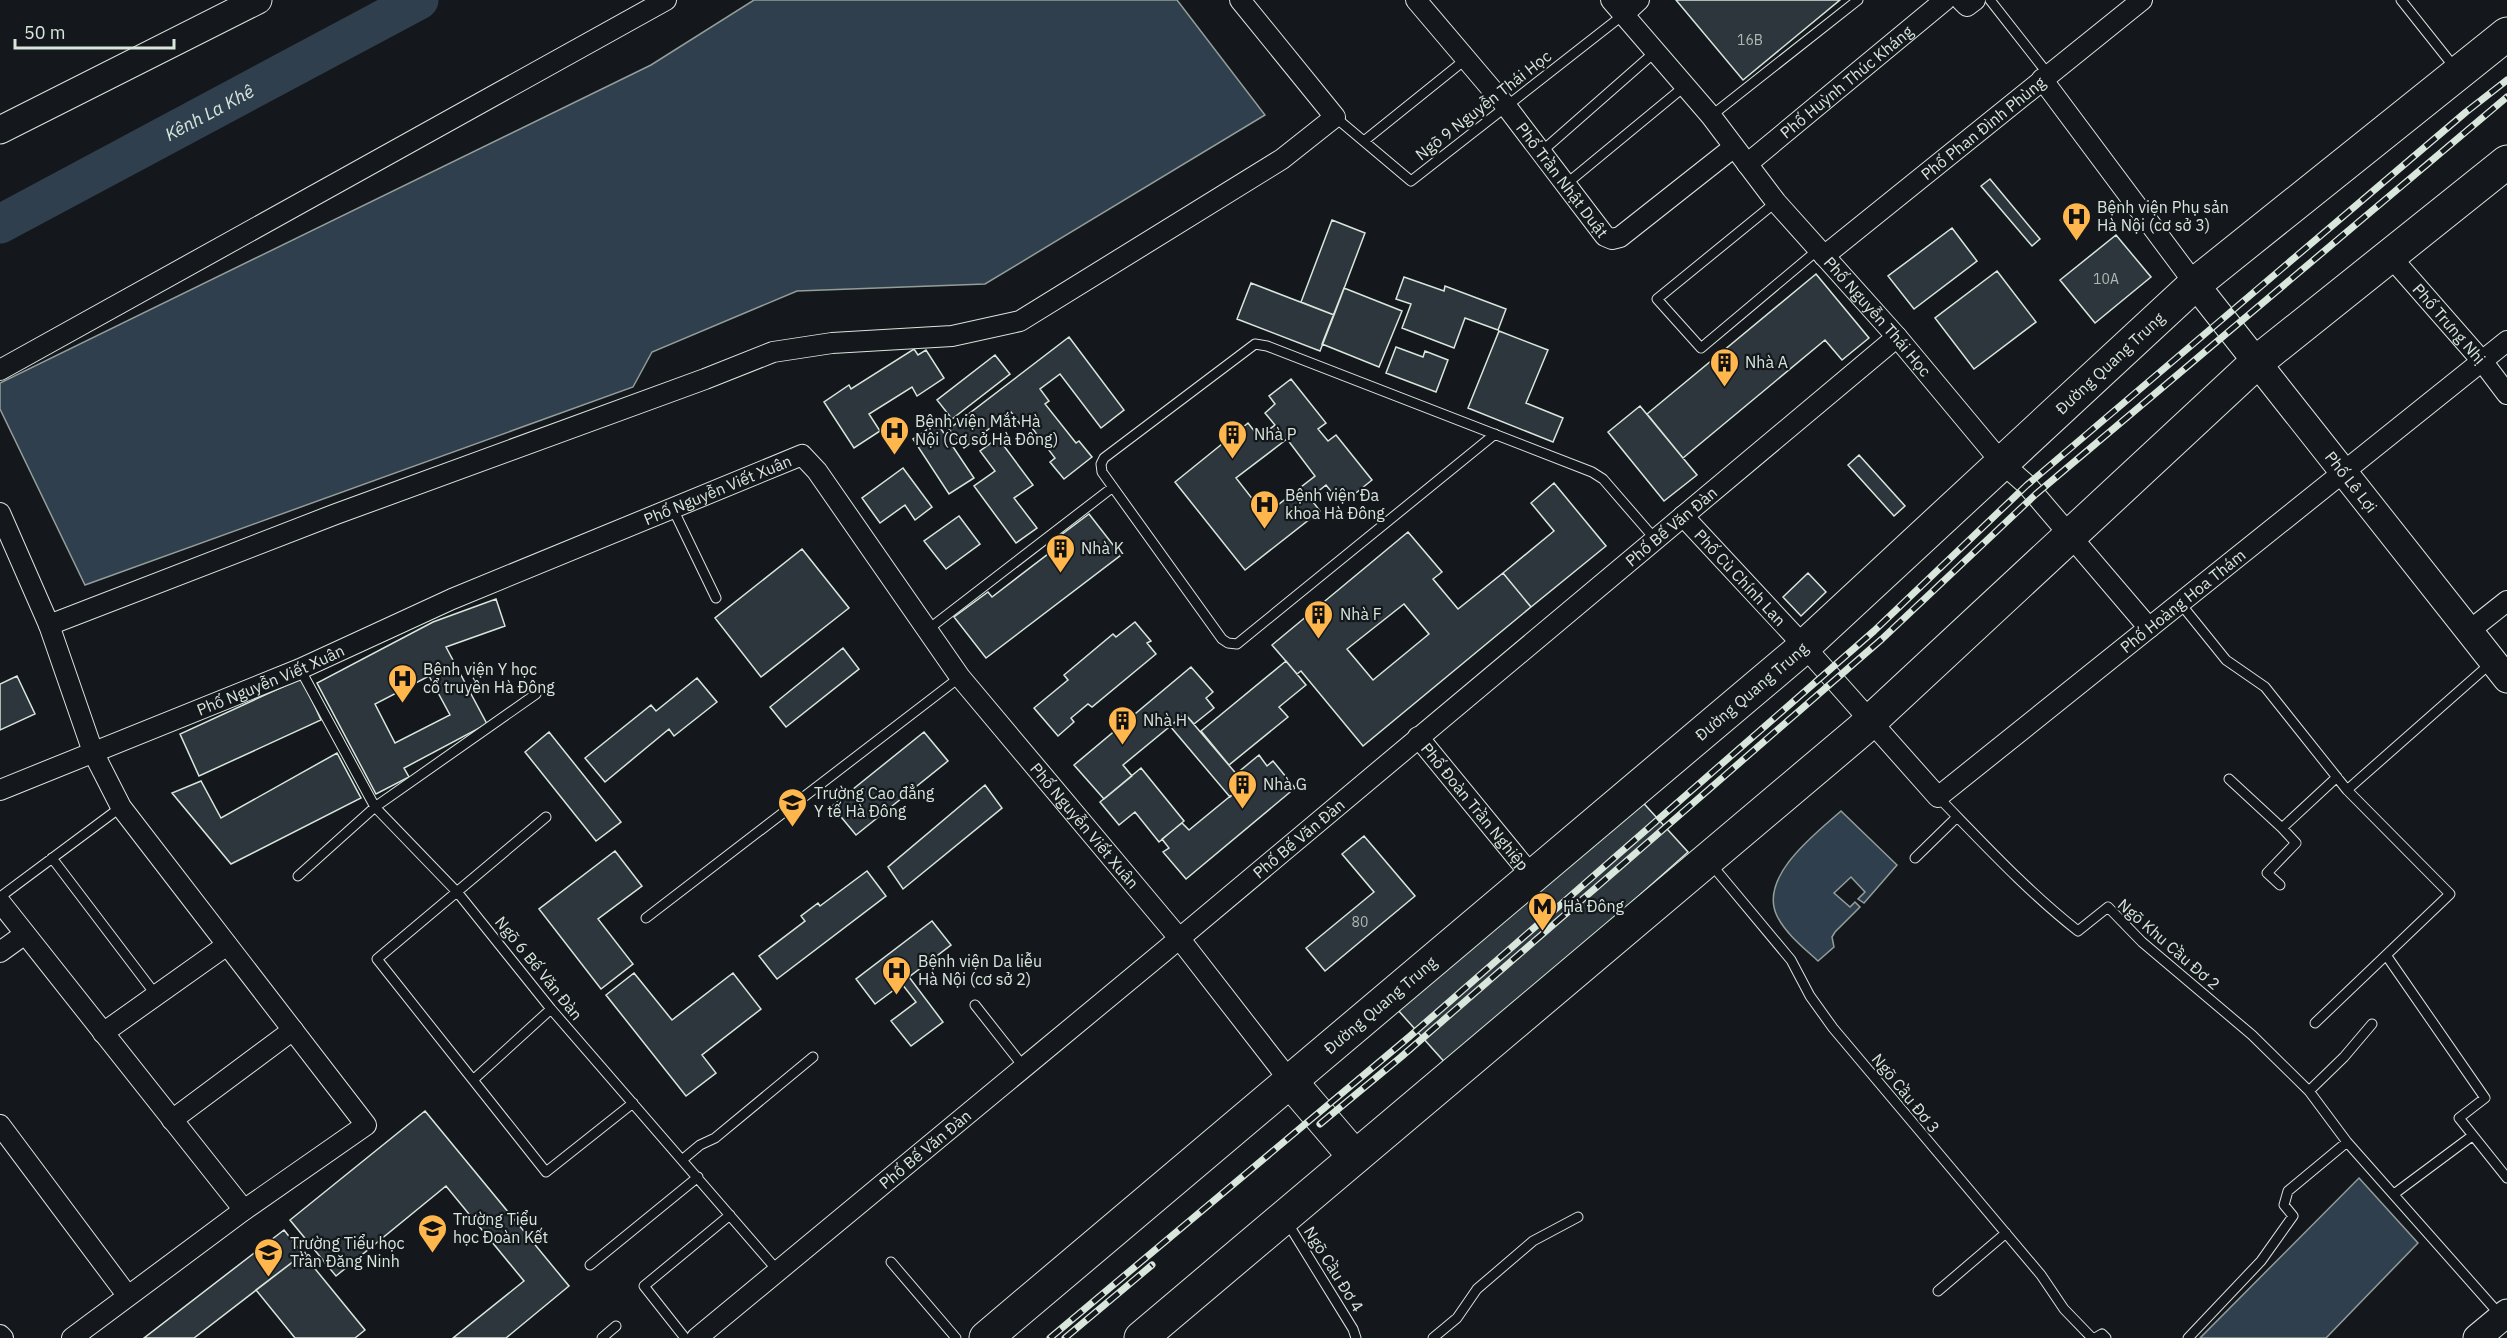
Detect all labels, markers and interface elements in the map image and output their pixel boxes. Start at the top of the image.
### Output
scale bar [15,12,174,50]
text: 50 m [24,21,66,44]
street label: Phố Huỳnh Thúc Kháng [1776,21,1917,142]
house number: 16B [1737,31,1763,49]
street label: Ngõ 9 Nguyễn Thái Học [1411,46,1555,164]
street label: Phố Phan Đình Phùng [1917,72,2050,184]
water label: Kênh La Khê [160,79,258,145]
street label: Phố Trần Nhật Duật [1512,118,1613,242]
place label: Bệnh viện Phụ sản Hà Nội (cơ sở 3) [2097,197,2229,235]
hospital icon: Bệnh viện Phụ sản Hà Nội (cơ sở 3) [2060,200,2092,242]
street label: Phố Nguyễn Thái Học [1820,252,1936,380]
house number: 10A [2093,270,2119,288]
street label: Phố Trưng Nhị [2409,279,2490,368]
street label: Đường Quang Trung [2051,307,2169,418]
building icon: Nhà A [1708,346,1740,388]
place label: Nhà A [1745,352,1788,372]
place label: Bệnh viện Mắt Hà Nội (Cơ sở Hà Đông) [915,411,1058,449]
hospital icon: Bệnh viện Mắt Hà Nội (Cơ sở Hà Đông) [878,414,910,456]
building icon: Nhà P [1217,418,1249,460]
place label: Nhà P [1254,424,1297,444]
street label: Phố Lê Lợi [2321,447,2382,517]
street label: Phố Nguyễn Viết Xuân [641,450,795,529]
street label: Phố Bế Văn Đàn [1621,482,1721,570]
place label: Bệnh viện Đa khoa Hà Đông [1285,485,1385,523]
hospital icon: Bệnh viện Đa khoa Hà Đông [1248,488,1280,530]
street label: Phố Cù Chính Lan [1690,525,1790,630]
building icon: Nhà K [1044,532,1076,574]
place label: Nhà K [1081,538,1124,558]
street label: Phố Hoàng Hoa Thám [2116,545,2249,657]
building icon: Nhà F [1303,598,1335,640]
place label: Nhà F [1340,604,1382,624]
street label: Đường Quang Trung [1691,638,1812,745]
street label: Phố Nguyễn Viết Xuân [194,640,347,720]
place label: Bệnh viện Y học cổ truyền Hà Đông [423,659,555,697]
hospital icon: Bệnh viện Y học cổ truyền Hà Đông [386,662,418,704]
building icon: Nhà H [1106,704,1138,746]
place label: Nhà H [1143,710,1187,730]
street label: Phố Đoàn Trần Nghiệp [1417,739,1533,875]
street label: Phố Nguyễn Viết Xuân [1026,759,1143,893]
building icon: Nhà G [1226,768,1258,810]
place label: Nhà G [1263,774,1307,794]
place label: Trường Cao đẳng Y tế Hà Đông [814,783,935,821]
school or university icon: Trường Cao đẳng Y tế Hà Đông [777,786,809,828]
street label: Phố Bế Văn Đàn [1249,794,1349,883]
metro station icon: Hà Đông [1526,890,1558,932]
street label: Ngõ Khu Cầu Đơ 2 [2114,894,2224,994]
place label: Hà Đông [1563,896,1624,916]
street label: Ngõ 6 Bế Văn Đàn [491,912,587,1024]
house number: 80 [1352,913,1368,931]
place label: Bệnh viện Da liễu Hà Nội (cơ sở 2) [918,951,1042,989]
street label: Đường Quang Trung [1320,951,1441,1058]
hospital icon: Bệnh viện Da liễu Hà Nội (cơ sở 2) [881,954,913,996]
street label: Ngõ Cầu Đơ 3 [1868,1049,1944,1137]
street label: Phố Bế Văn Đàn [875,1105,975,1193]
place label: Trường Tiểu học Đoàn Kết [453,1209,548,1247]
school or university icon: Trường Tiểu học Đoàn Kết [416,1212,448,1254]
street label: Ngõ Cầu Đơ 4 [1300,1223,1368,1315]
place label: Trường Tiểu học Trần Đăng Ninh [290,1233,405,1271]
school or university icon: Trường Tiểu học Trần Đăng Ninh [253,1236,285,1278]

